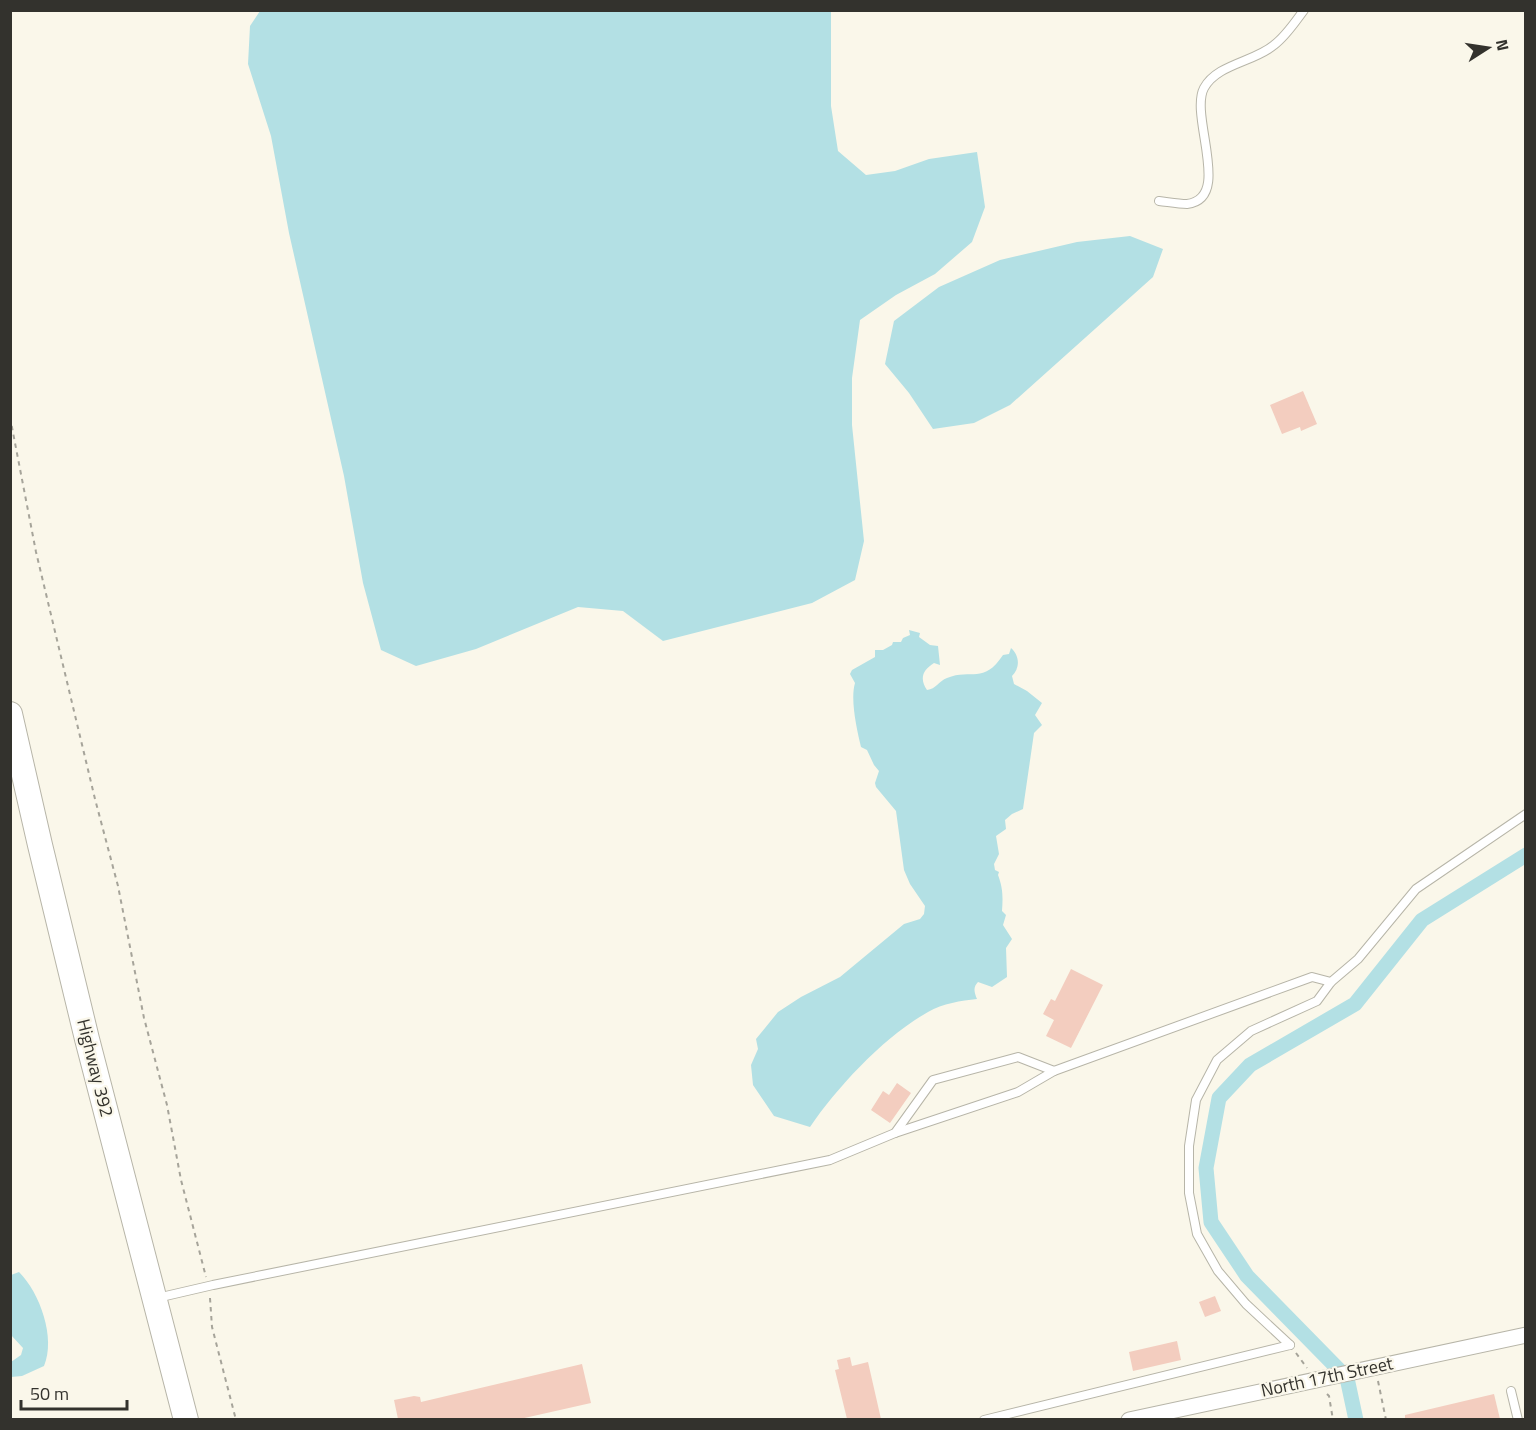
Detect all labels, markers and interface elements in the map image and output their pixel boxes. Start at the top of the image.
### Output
north arrow [1458,18,1518,78]
text: N [1490,37,1516,53]
street label: Highway 392 [70,1016,121,1120]
street label: North 17th Street [1258,1349,1396,1404]
scale bar [21,1373,128,1411]
text: 50 m [30,1380,69,1407]

